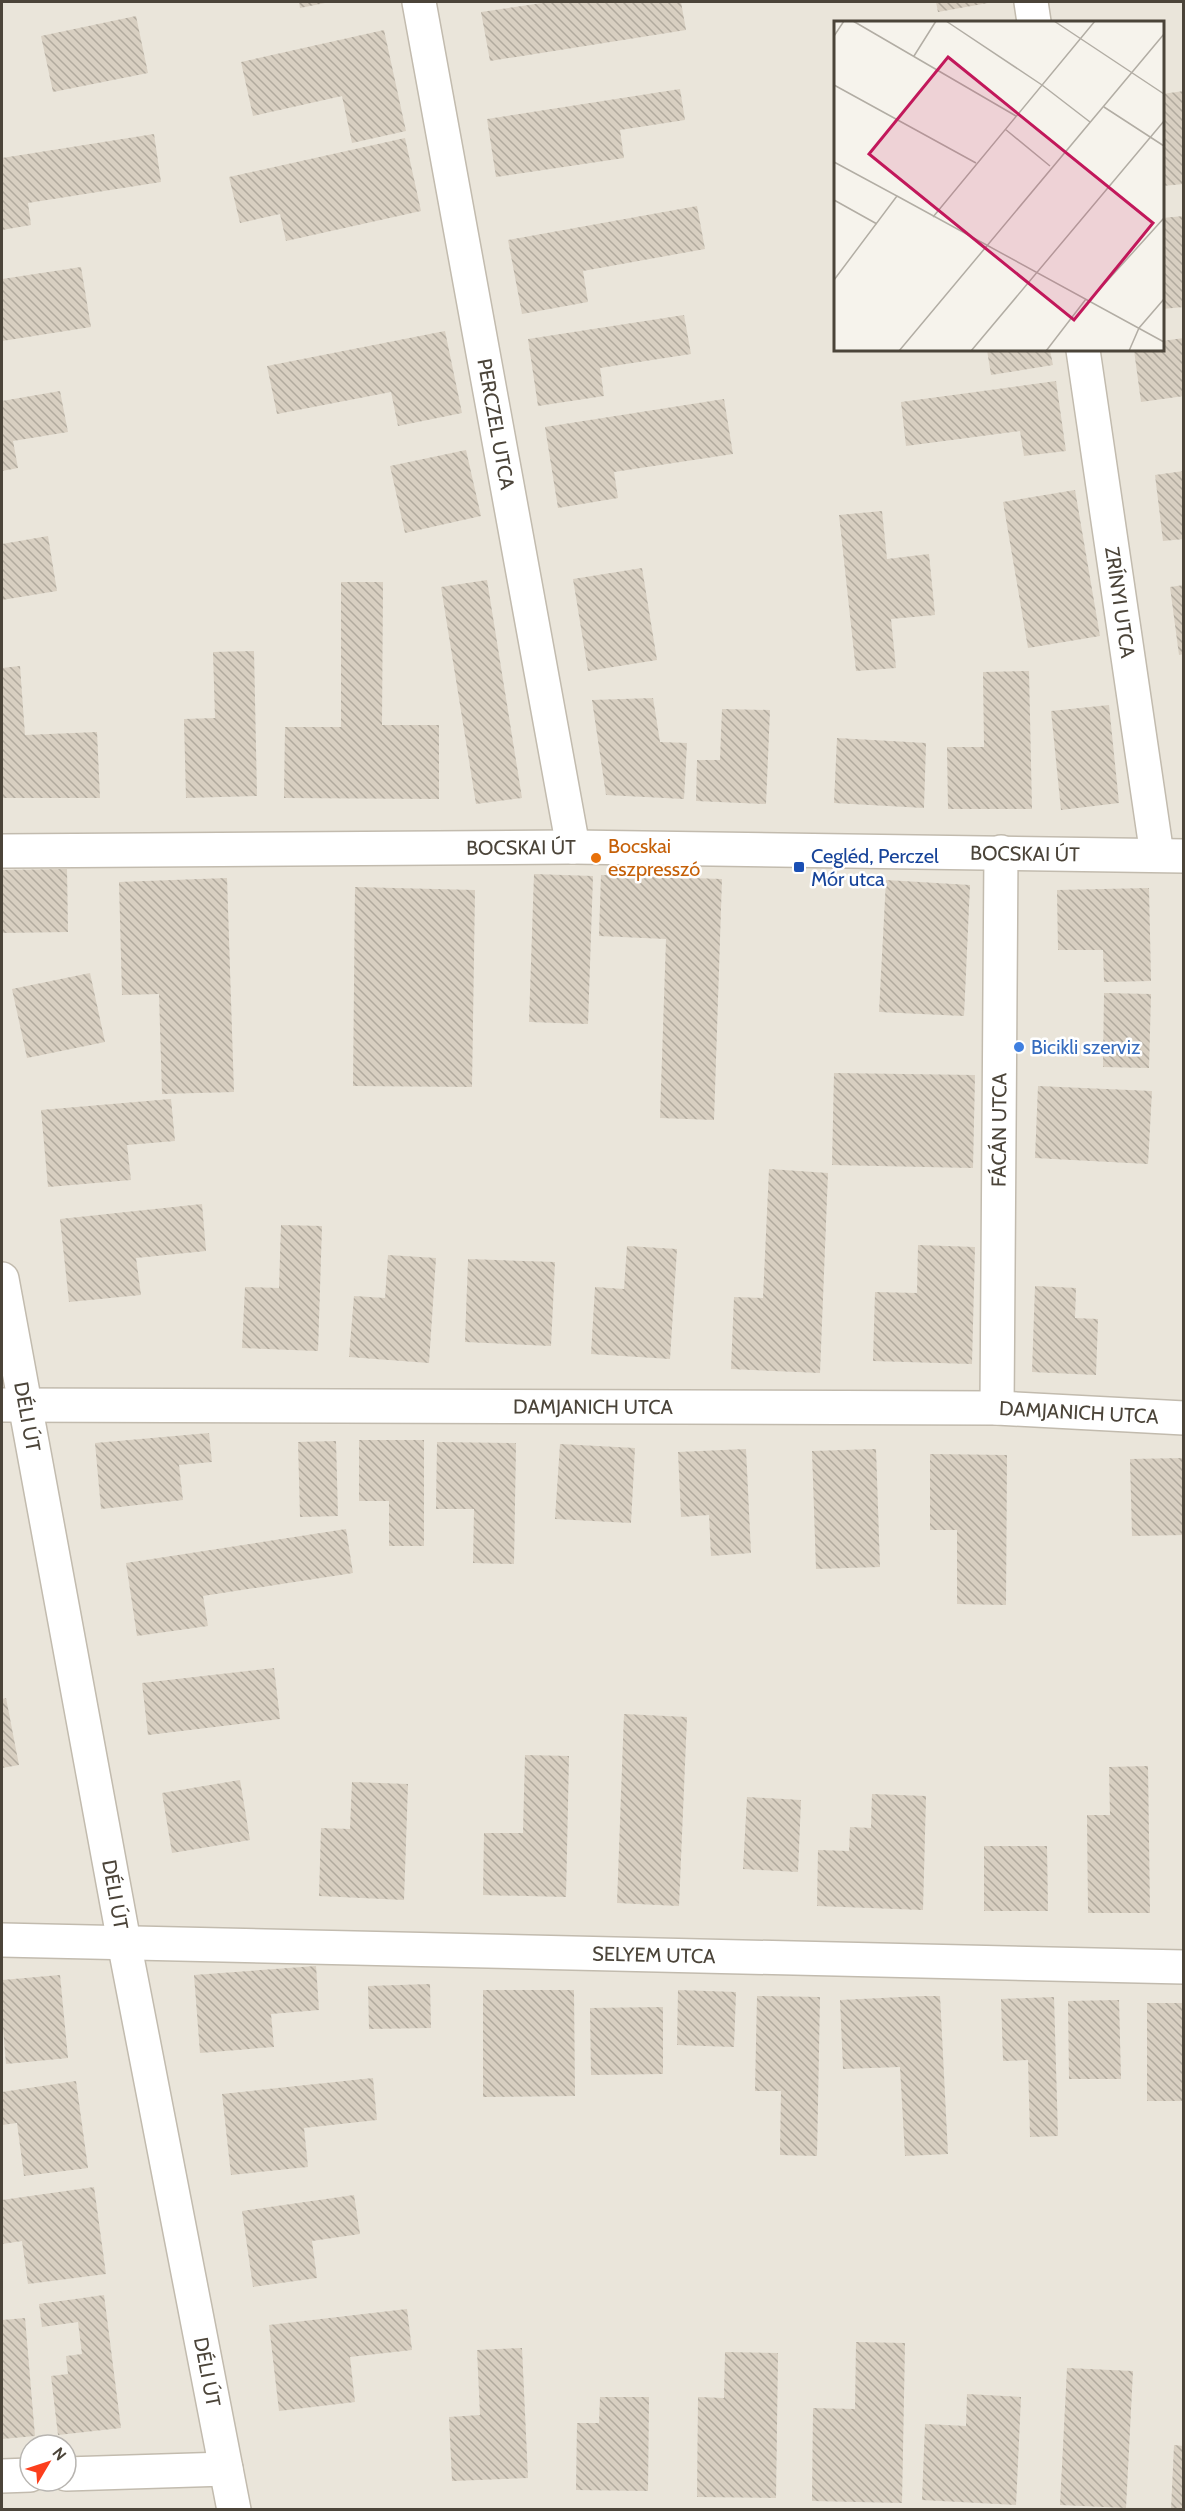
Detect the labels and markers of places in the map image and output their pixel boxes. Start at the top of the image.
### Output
place label: Bocskai eszpresszó [608,834,700,881]
place label: Cegléd, Perczel Mór utca [811,844,939,891]
marker: Bocskai eszpresszó [589,851,603,865]
marker: Cegléd, Perczel Mór utca [792,860,806,874]
place label: Bicikli szerviz [1031,1035,1140,1059]
marker: Bicikli szerviz [1012,1040,1026,1054]

